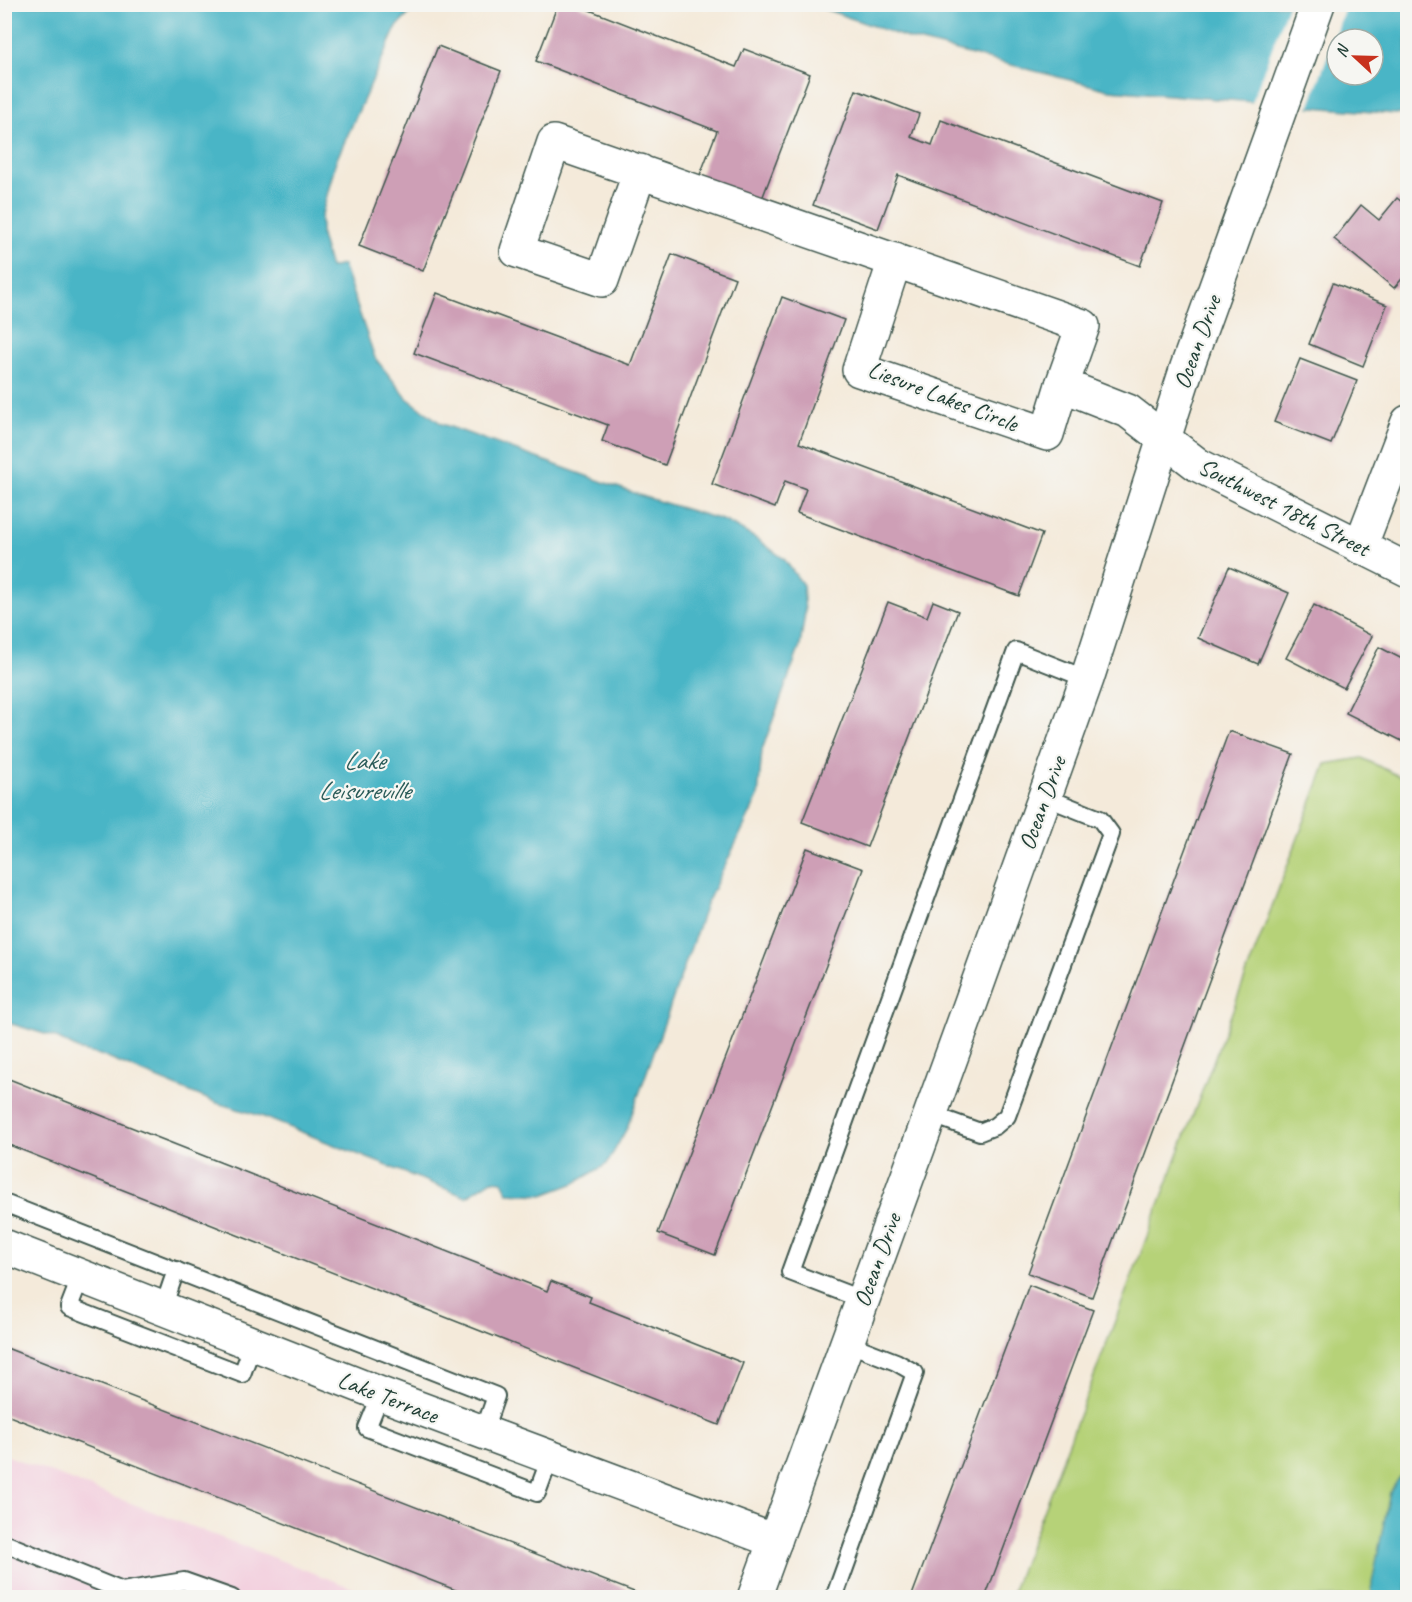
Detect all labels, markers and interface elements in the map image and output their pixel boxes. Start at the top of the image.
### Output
north arrow [1325,27,1385,87]
text: N [1331,41,1354,60]
street label: Ocean Drive [1166,289,1228,393]
street label: Liesure Lakes Circle [864,354,1024,439]
street label: Southwest 18th Street [1194,451,1376,564]
water label: Lake Leisureville [318,744,413,807]
street label: Ocean Drive [1011,750,1073,854]
street label: Ocean Drive [846,1207,908,1311]
street label: Lake Terrace [334,1364,444,1431]

